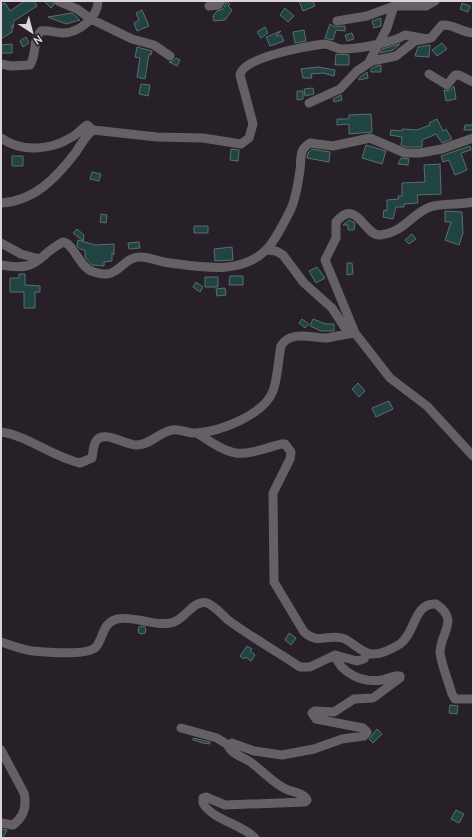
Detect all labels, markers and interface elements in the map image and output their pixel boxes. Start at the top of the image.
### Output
north arrow [12,12,52,52]
text: N [31,32,45,48]

